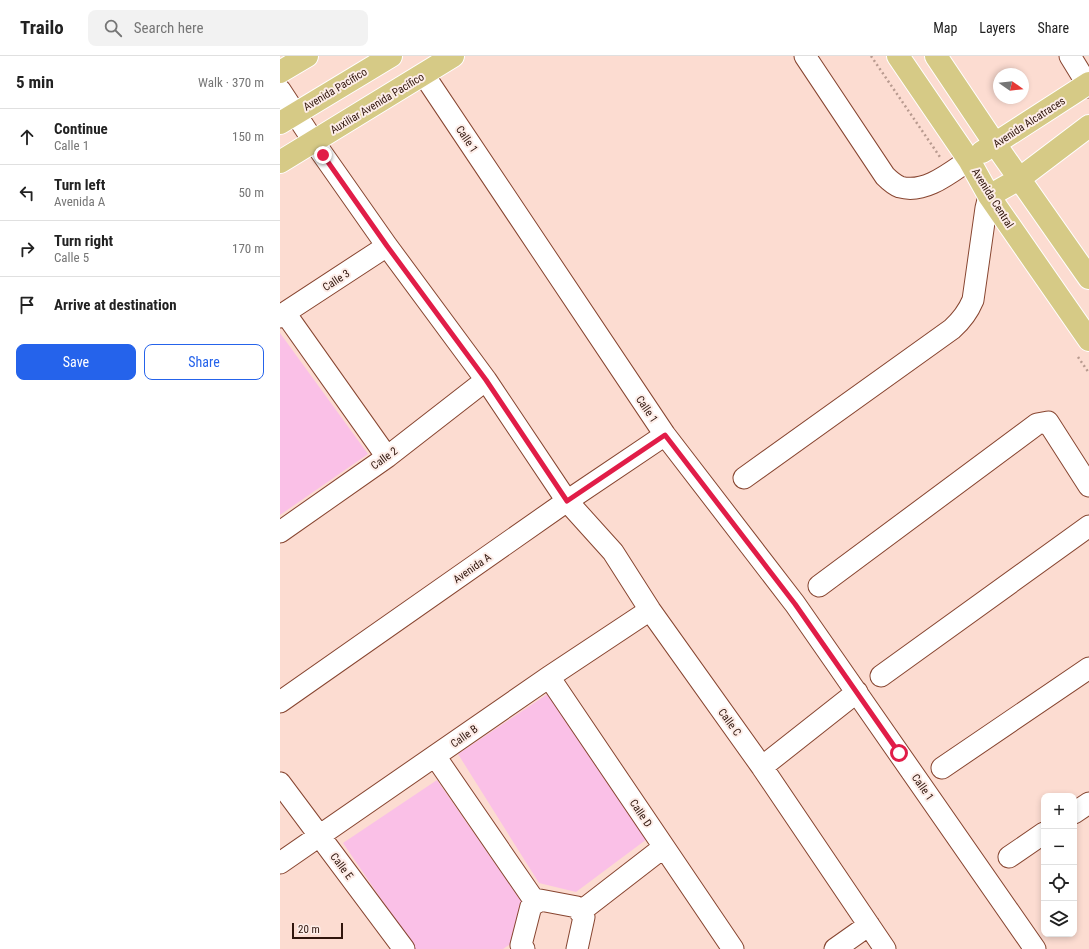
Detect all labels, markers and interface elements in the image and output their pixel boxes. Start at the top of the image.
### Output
search box [88,10,368,46]
text: Trailo [20,16,64,39]
icon: search [102,17,124,39]
text: Search here [134,19,203,37]
text: Map [933,20,957,36]
text: Layers [979,20,1016,36]
text: Share [1038,20,1069,36]
street label: Avenida Pacífico [301,65,370,114]
north arrow [993,68,1029,104]
street label: Auxiliar Avenida Pacífico [328,70,427,137]
text: 5 min [16,72,54,92]
text: Walk · 370 m [198,75,264,90]
street label: Avenida Alcatraces [991,94,1068,151]
text: Continue [54,120,108,138]
street label: Calle 1 [453,123,480,155]
icon: ahead [16,126,38,148]
text: 150 m [232,129,264,144]
text: Calle 1 [54,138,89,153]
route end [314,146,332,164]
street label: Avenida Central [969,166,1016,230]
text: Turn left [54,176,105,194]
icon: left [16,182,38,204]
text: 50 m [238,185,264,200]
text: Avenida A [54,194,105,209]
text: Turn right [54,232,113,250]
icon: right [16,238,38,260]
text: 170 m [232,241,264,256]
text: Calle 5 [54,250,89,265]
street label: Calle 3 [320,267,352,294]
icon: arrive [16,294,38,316]
text: Arrive at destination [54,296,177,314]
button: Save [16,344,136,380]
button: Share [144,344,264,380]
street label: Calle 1 [633,393,660,425]
street label: Calle 2 [368,444,400,472]
street label: Avenida A [451,550,494,586]
street label: Calle C [715,706,744,738]
street label: Calle B [448,722,480,750]
route start [890,744,908,762]
street label: Calle 1 [909,771,936,803]
map controls [1041,793,1077,937]
button: + [1041,793,1077,829]
street label: Calle D [627,797,655,830]
button: − [1041,829,1077,865]
street label: Calle E [327,851,356,882]
button: locate [1041,865,1077,901]
button: layers [1041,901,1077,937]
scale bar [292,921,343,940]
text: 20 m [298,923,320,936]

